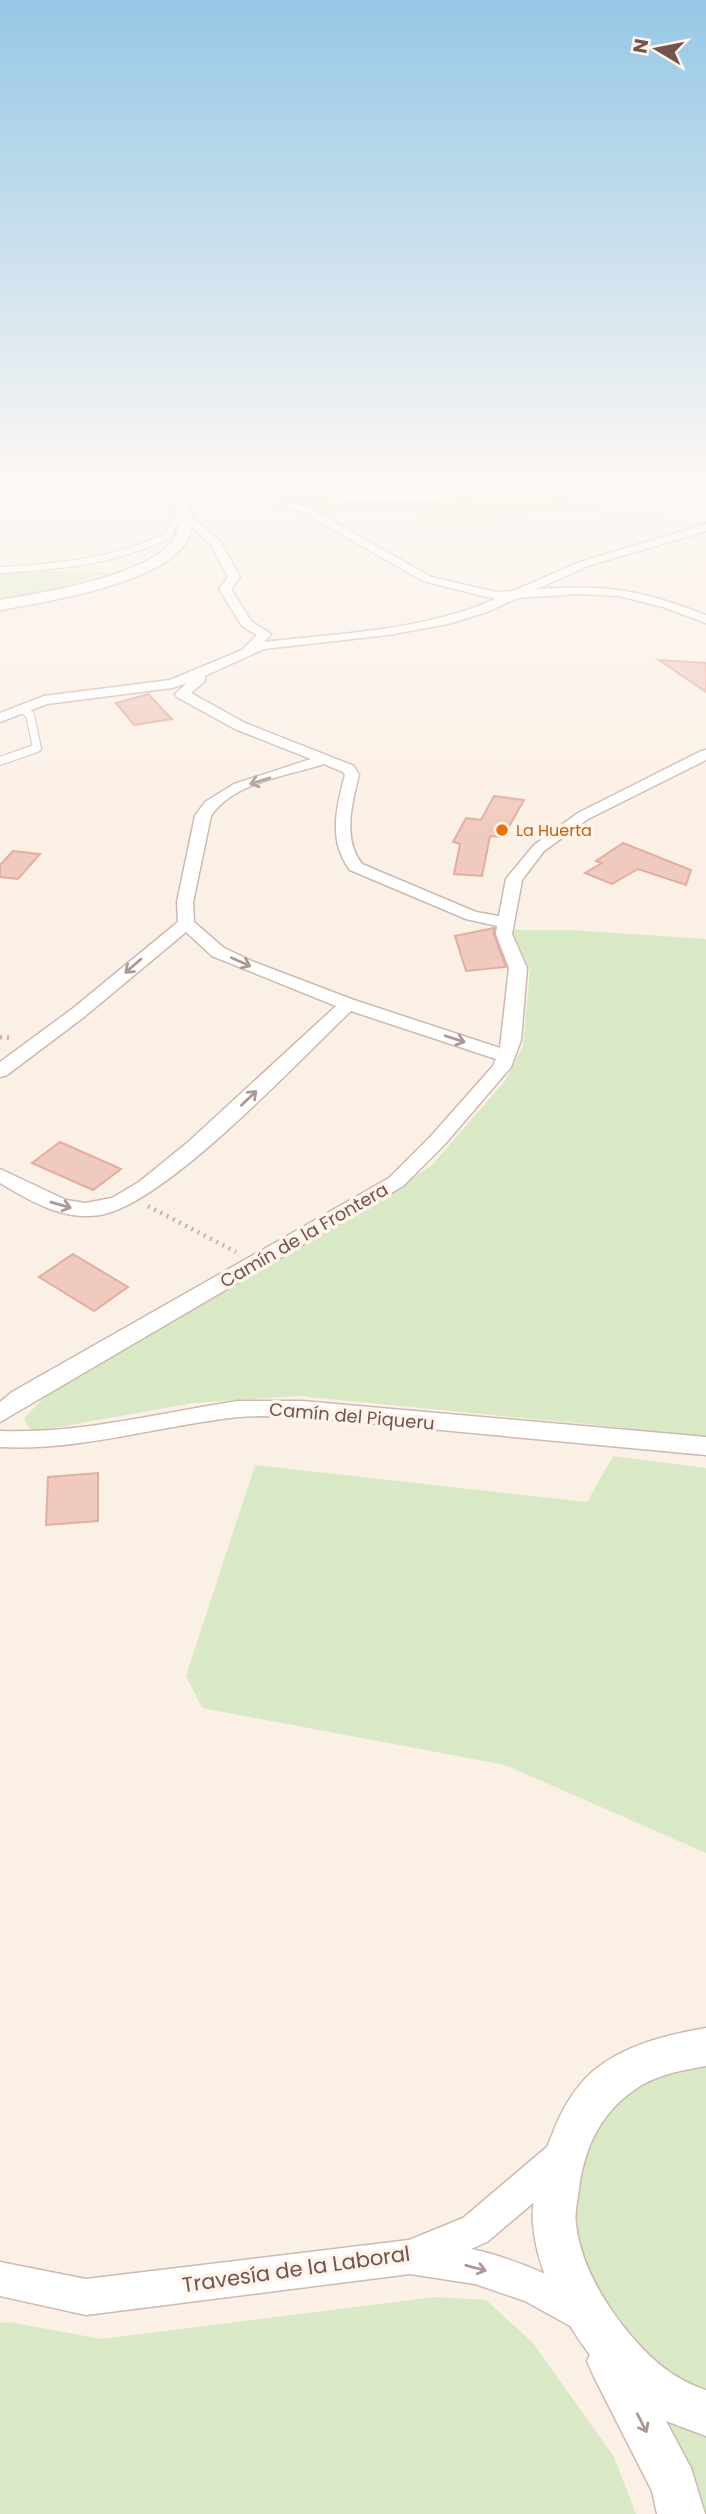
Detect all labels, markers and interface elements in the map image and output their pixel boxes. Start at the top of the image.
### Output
north arrow [622,14,692,84]
text: N [626,37,655,56]
one-way arrow [250,775,272,788]
place label: La Huerta [516,819,592,842]
marker: La Huerta [494,822,510,838]
one-way arrow [230,956,251,969]
one-way arrow [125,958,143,974]
one-way arrow [444,1033,466,1046]
one-way arrow [241,1090,258,1107]
street label: Camín de la Frontera [215,1177,393,1293]
one-way arrow [50,1200,72,1213]
street label: Camín del Piqueru [268,1396,436,1436]
street label: Travesía de la Laboral [180,2239,412,2299]
one-way arrow [465,2263,487,2276]
one-way arrow [636,2412,650,2433]

